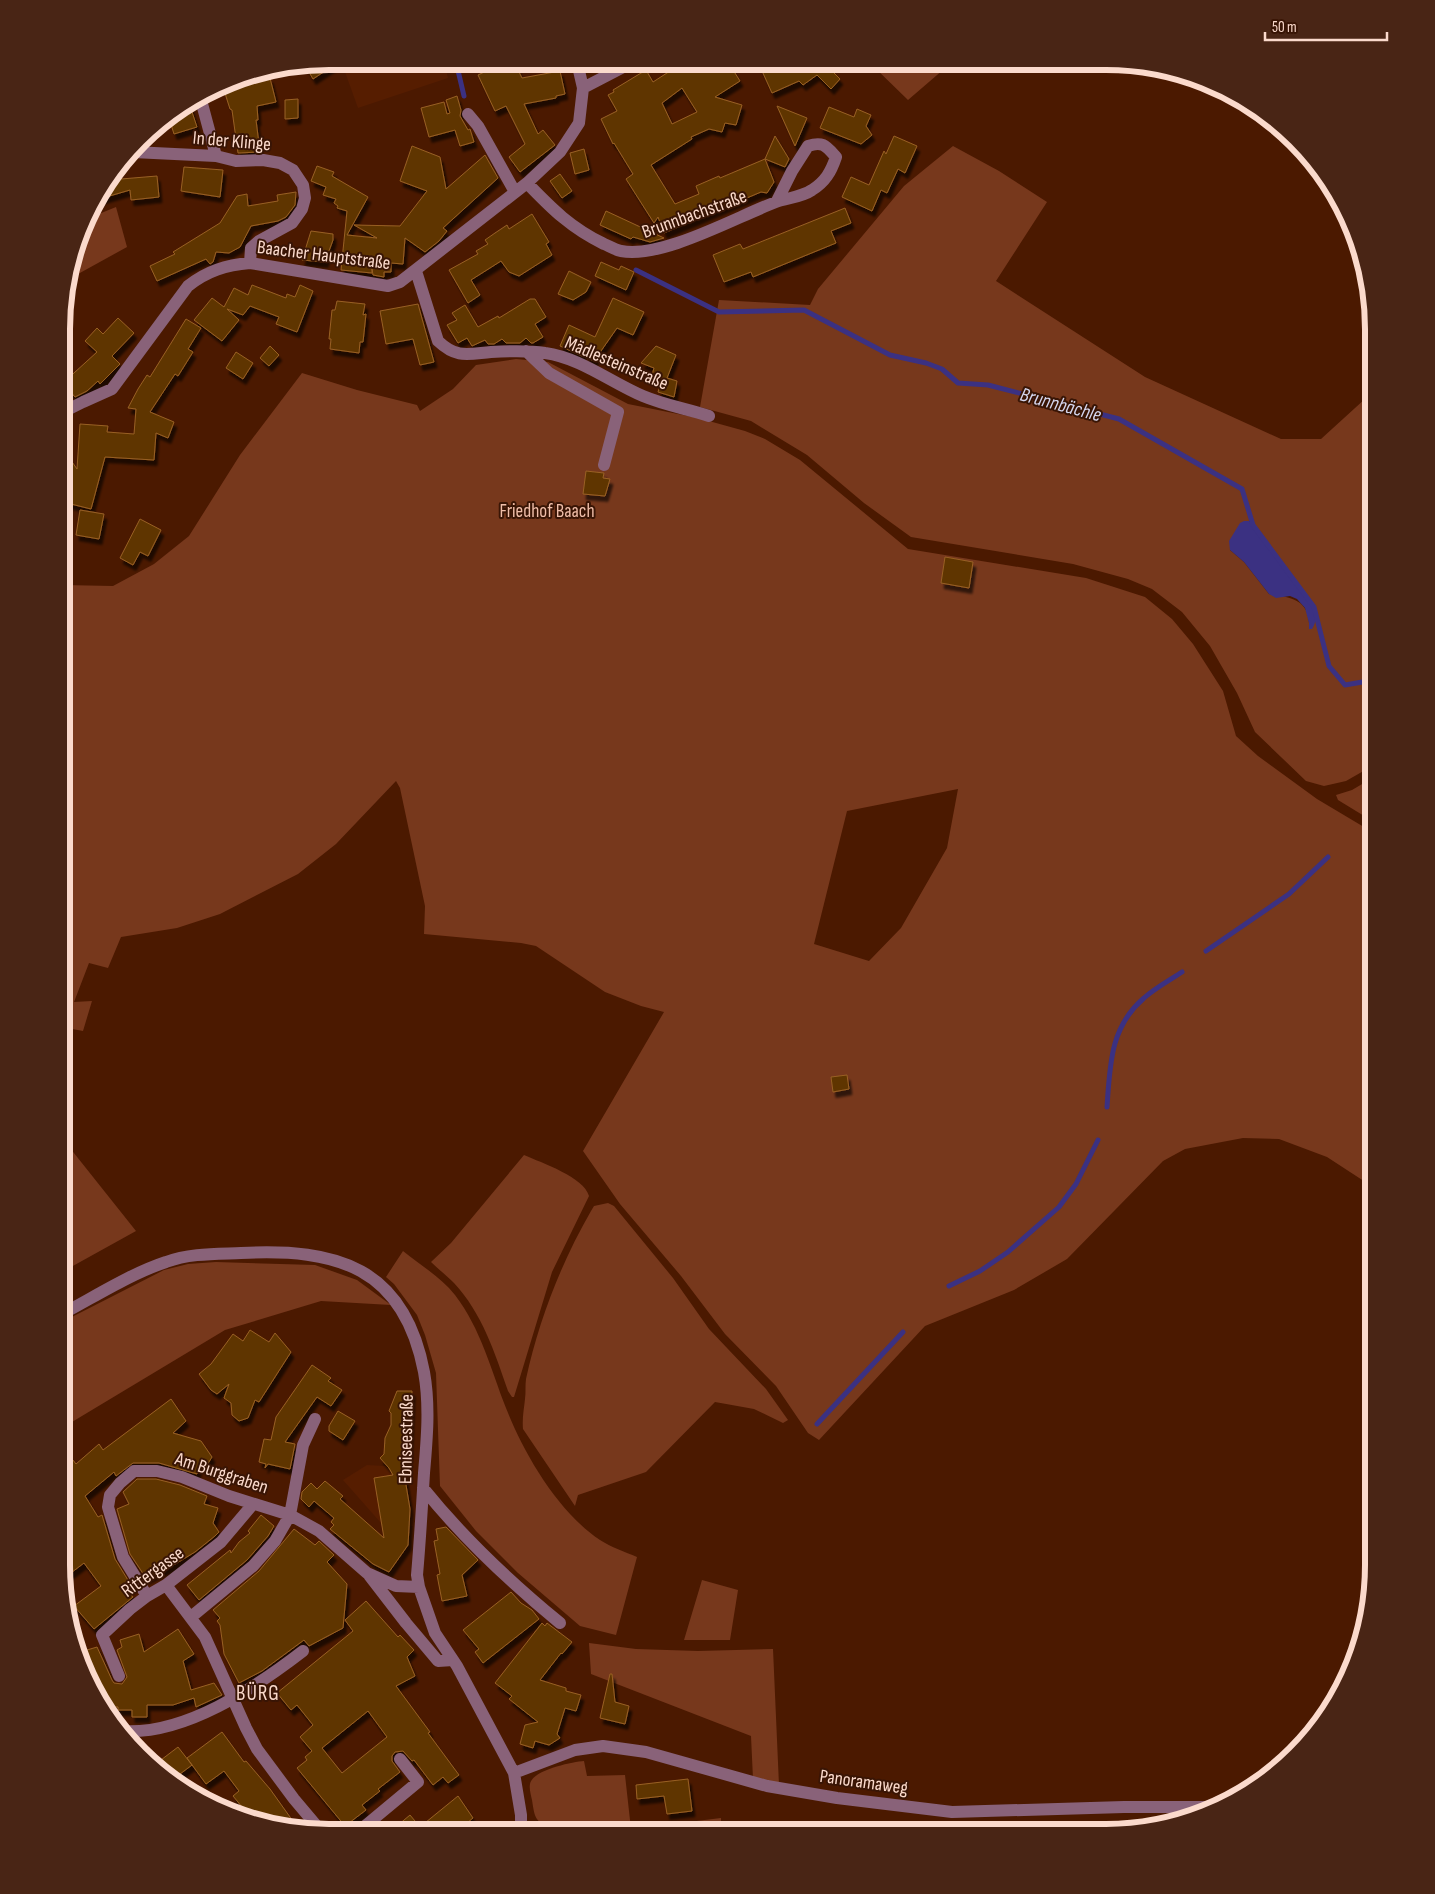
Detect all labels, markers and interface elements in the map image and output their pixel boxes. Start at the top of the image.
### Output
scale bar [1265,10,1388,42]
text: 50 m [1272,18,1297,37]
street label: In der Klinge [192,127,272,156]
street label: Brunnbachstraße [639,185,750,244]
street label: Baacher Hauptstraße [256,236,392,275]
street label: Mädlesteinstraße [561,331,672,395]
water label: Brunnbächle [1017,383,1104,427]
park label: Friedhof Baach [499,500,595,523]
street label: Ebniseestraße [394,1394,419,1484]
street label: Am Burggraben [171,1447,271,1499]
street label: Rittergasse [117,1542,189,1603]
district label: BÜRG [236,1681,280,1706]
street label: Panoramaweg [818,1765,910,1800]

